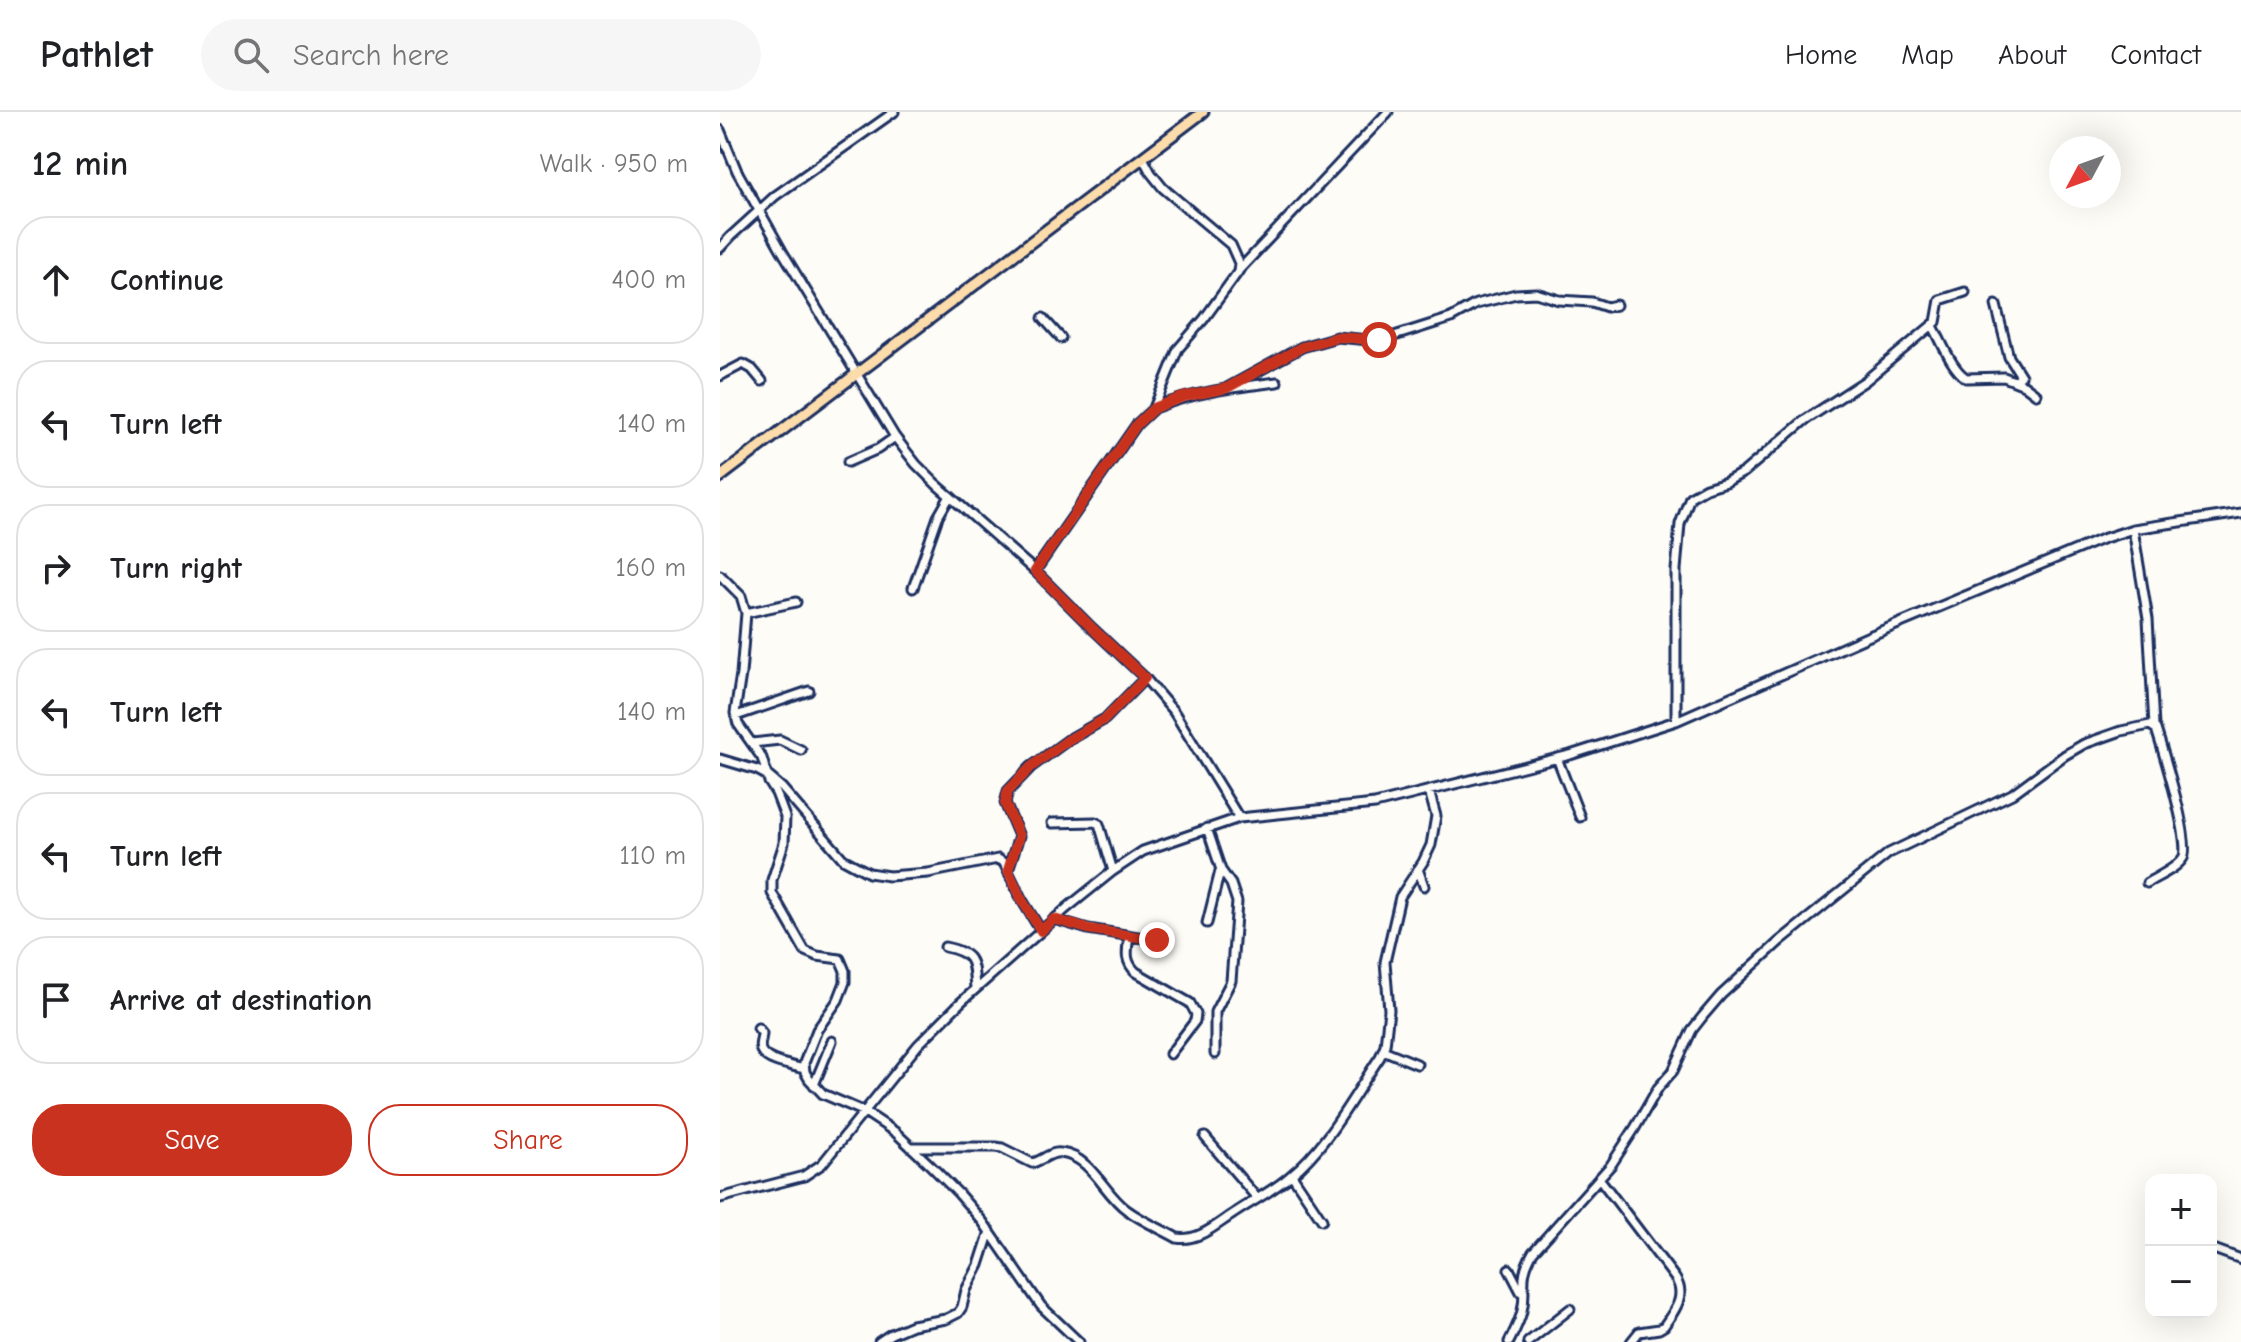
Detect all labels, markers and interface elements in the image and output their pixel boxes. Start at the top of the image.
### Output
search box [201,19,761,91]
text: Pathlet [40,33,153,77]
icon: search [229,33,273,77]
text: Search here [293,38,449,73]
text: Home [1785,39,1857,71]
text: Map [1901,39,1954,71]
text: About [1998,39,2066,71]
text: Contact [2110,39,2201,71]
north arrow [2049,136,2121,208]
text: 12 min [32,144,128,184]
text: Walk · 950 m [540,149,688,179]
icon: ahead [34,258,78,302]
text: Continue [110,263,224,298]
text: 400 m [612,265,686,295]
route start [1361,322,1397,358]
icon: left [34,402,78,446]
text: Turn left [110,407,222,442]
text: 140 m [617,409,686,439]
icon: right [34,546,78,590]
text: Turn right [110,551,242,586]
text: 160 m [616,553,686,583]
icon: left [34,690,78,734]
text: Turn left [110,695,222,730]
text: 140 m [617,697,686,727]
icon: left [34,834,78,878]
text: Turn left [110,839,222,874]
text: 110 m [619,841,686,871]
route end [1139,922,1175,958]
icon: arrive [34,978,78,1022]
text: Arrive at destination [110,983,372,1018]
button: Save [32,1104,352,1176]
button: Share [368,1104,688,1176]
map controls [2145,1174,2217,1318]
button: + [2145,1174,2217,1246]
button: − [2145,1246,2217,1318]

